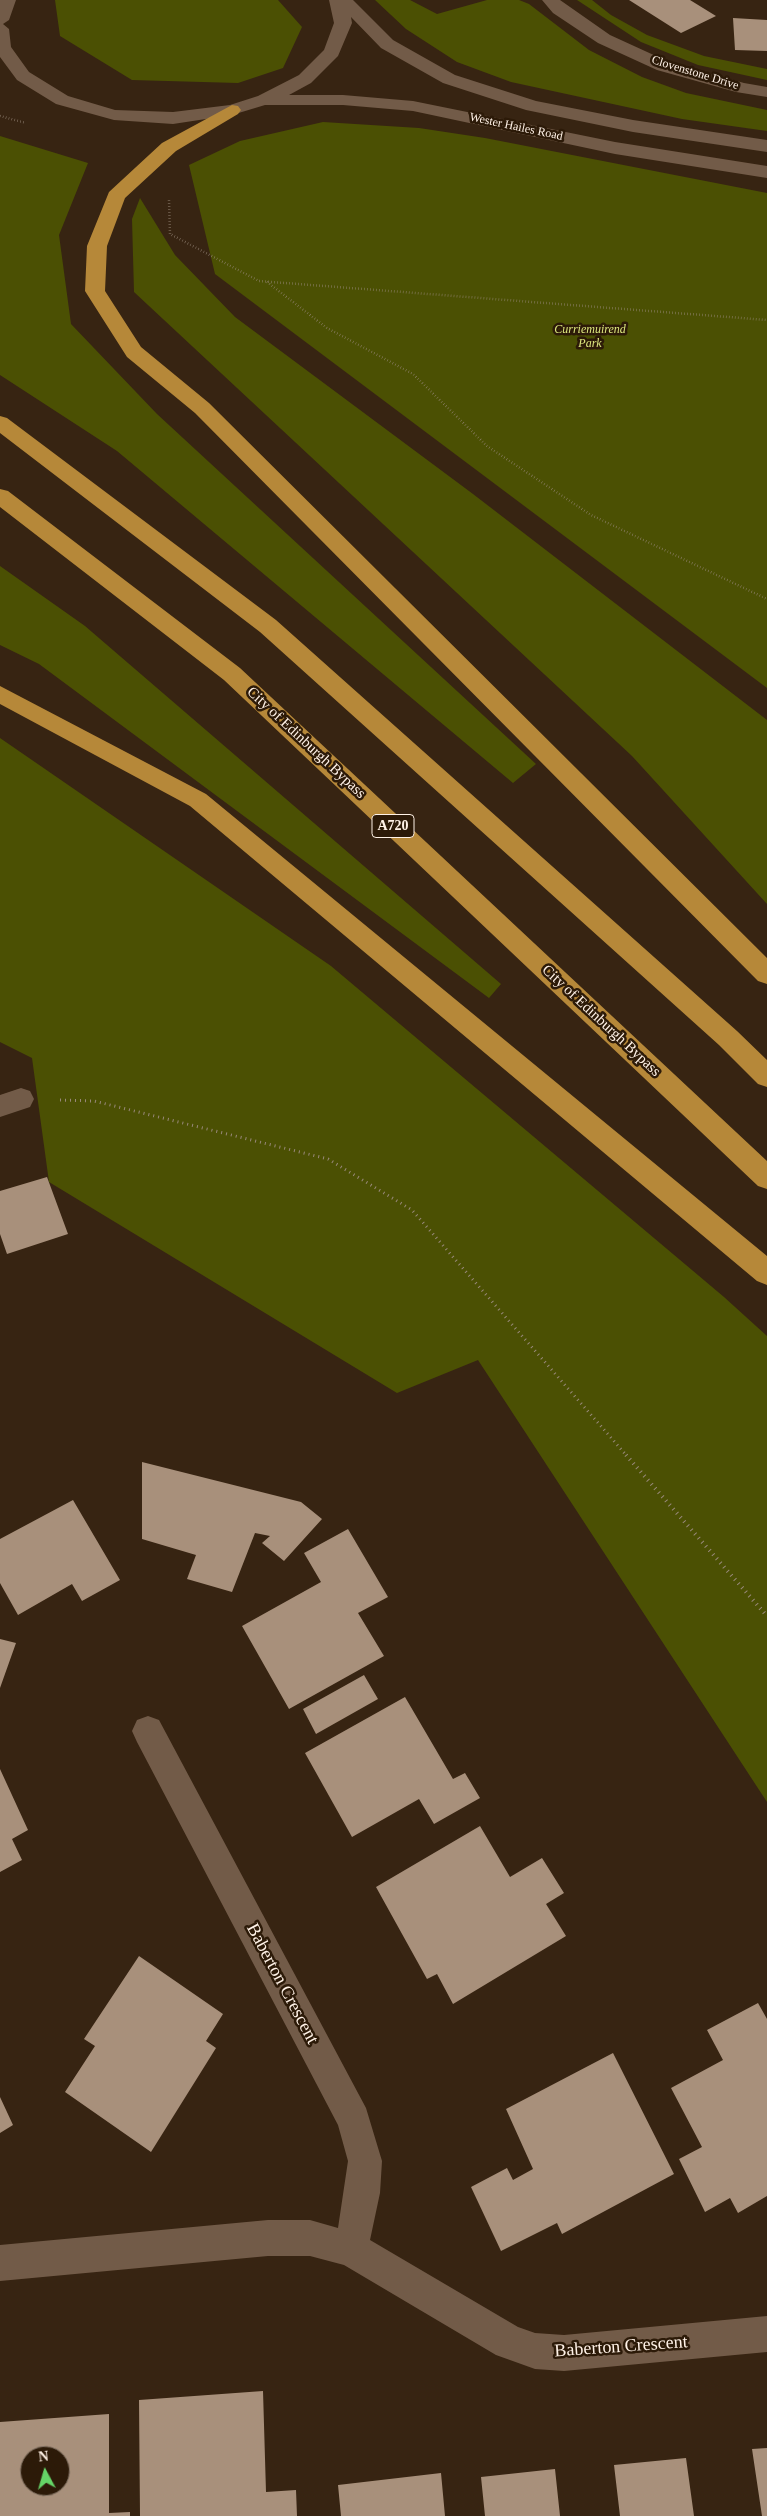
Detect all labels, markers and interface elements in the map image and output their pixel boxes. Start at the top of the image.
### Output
street label: Clovenstone Drive [650,53,740,93]
street label: Wester Hailes Road [468,110,564,144]
park label: Curriemuirend Park [554,323,626,351]
street label: City of Edinburgh Bypass [243,683,369,803]
road number: A720 [372,814,414,838]
street label: City of Edinburgh Bypass [538,961,664,1081]
street label: Baberton Crescent [241,1920,323,2048]
street label: Baberton Crescent [554,2332,688,2362]
north arrow [20,2446,70,2496]
text: N [38,2449,49,2465]

